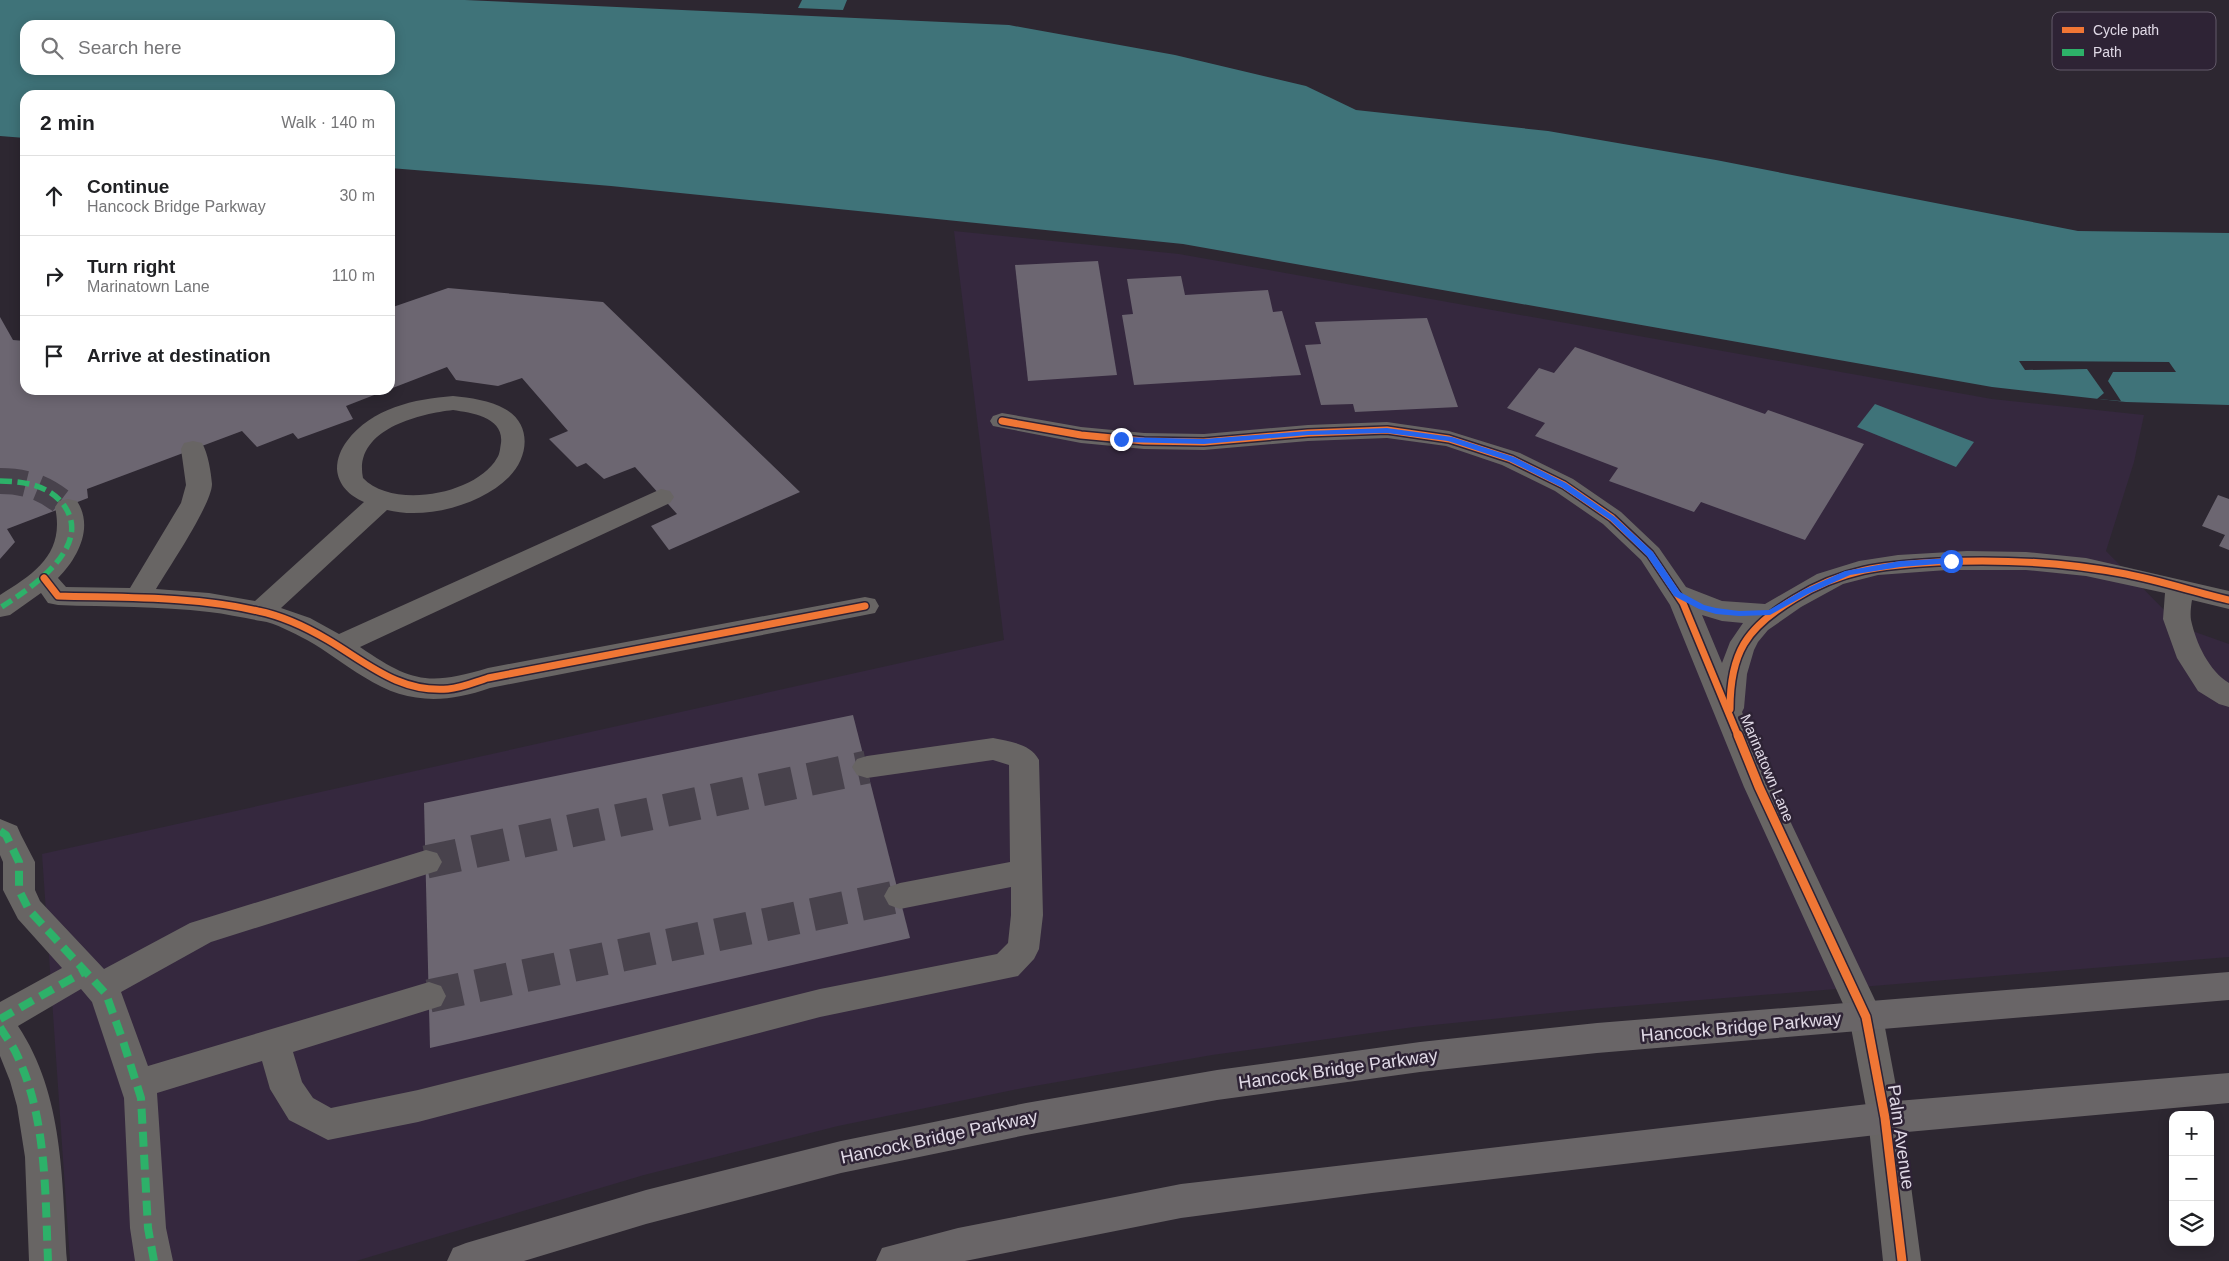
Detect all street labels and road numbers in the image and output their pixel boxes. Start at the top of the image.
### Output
street label: Marinatown Lane [1737,712,1798,824]
street label: Hancock Bridge Parkway [1640,1008,1842,1046]
street label: Hancock Bridge Parkway [1237,1045,1439,1093]
street label: Palm Avenue [1884,1083,1918,1191]
street label: Hancock Bridge Parkway [839,1106,1039,1168]

